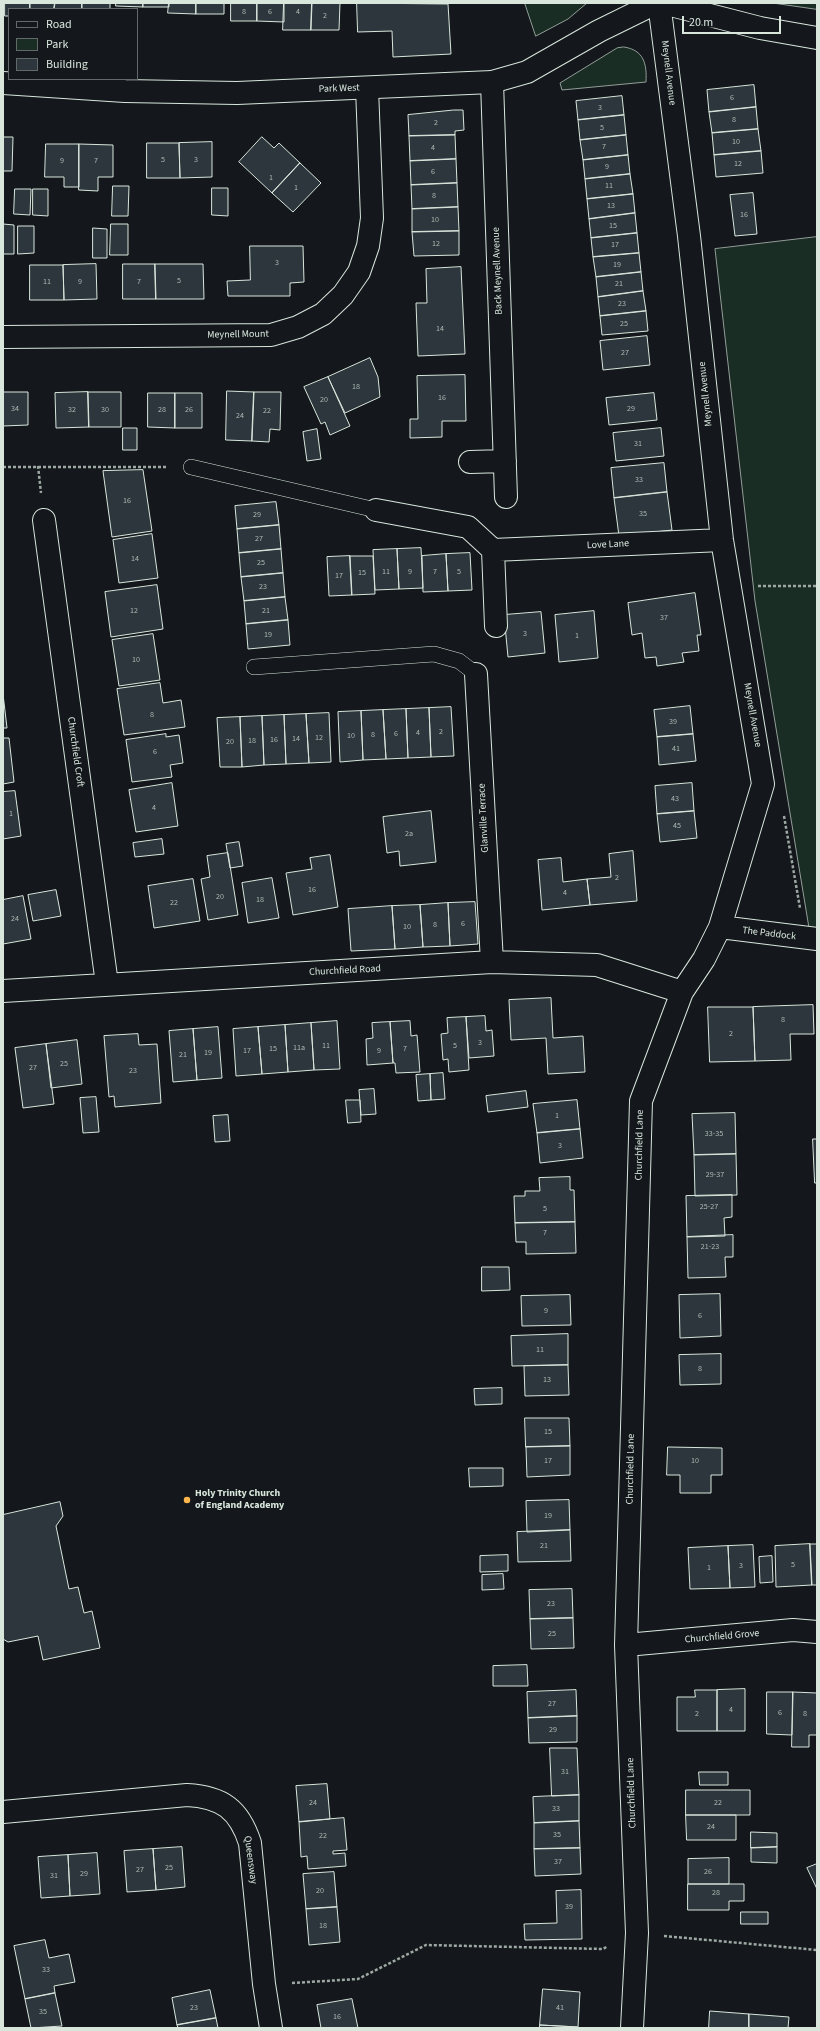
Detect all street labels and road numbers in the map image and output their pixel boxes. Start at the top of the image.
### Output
street label: Meynell Avenue [658,40,678,106]
street label: Park West [318,82,360,96]
street label: Back Meynell Avenue [490,227,506,315]
street label: Meynell Mount [207,328,269,342]
street label: Meynell Avenue [697,361,715,427]
street label: Love Lane [587,538,629,552]
street label: Meynell Avenue [740,682,764,748]
street label: Churchfield Croft [64,716,86,788]
street label: Glanville Terrace [476,783,492,853]
street label: The Paddock [741,925,797,943]
street label: Churchfield Road [309,963,381,979]
street label: Churchfield Lane [633,1110,647,1180]
street label: Churchfield Lane [624,1434,638,1504]
street label: Churchfield Grove [684,1628,760,1646]
street label: Churchfield Lane [625,1757,639,1829]
street label: Queensway [241,1835,259,1885]

